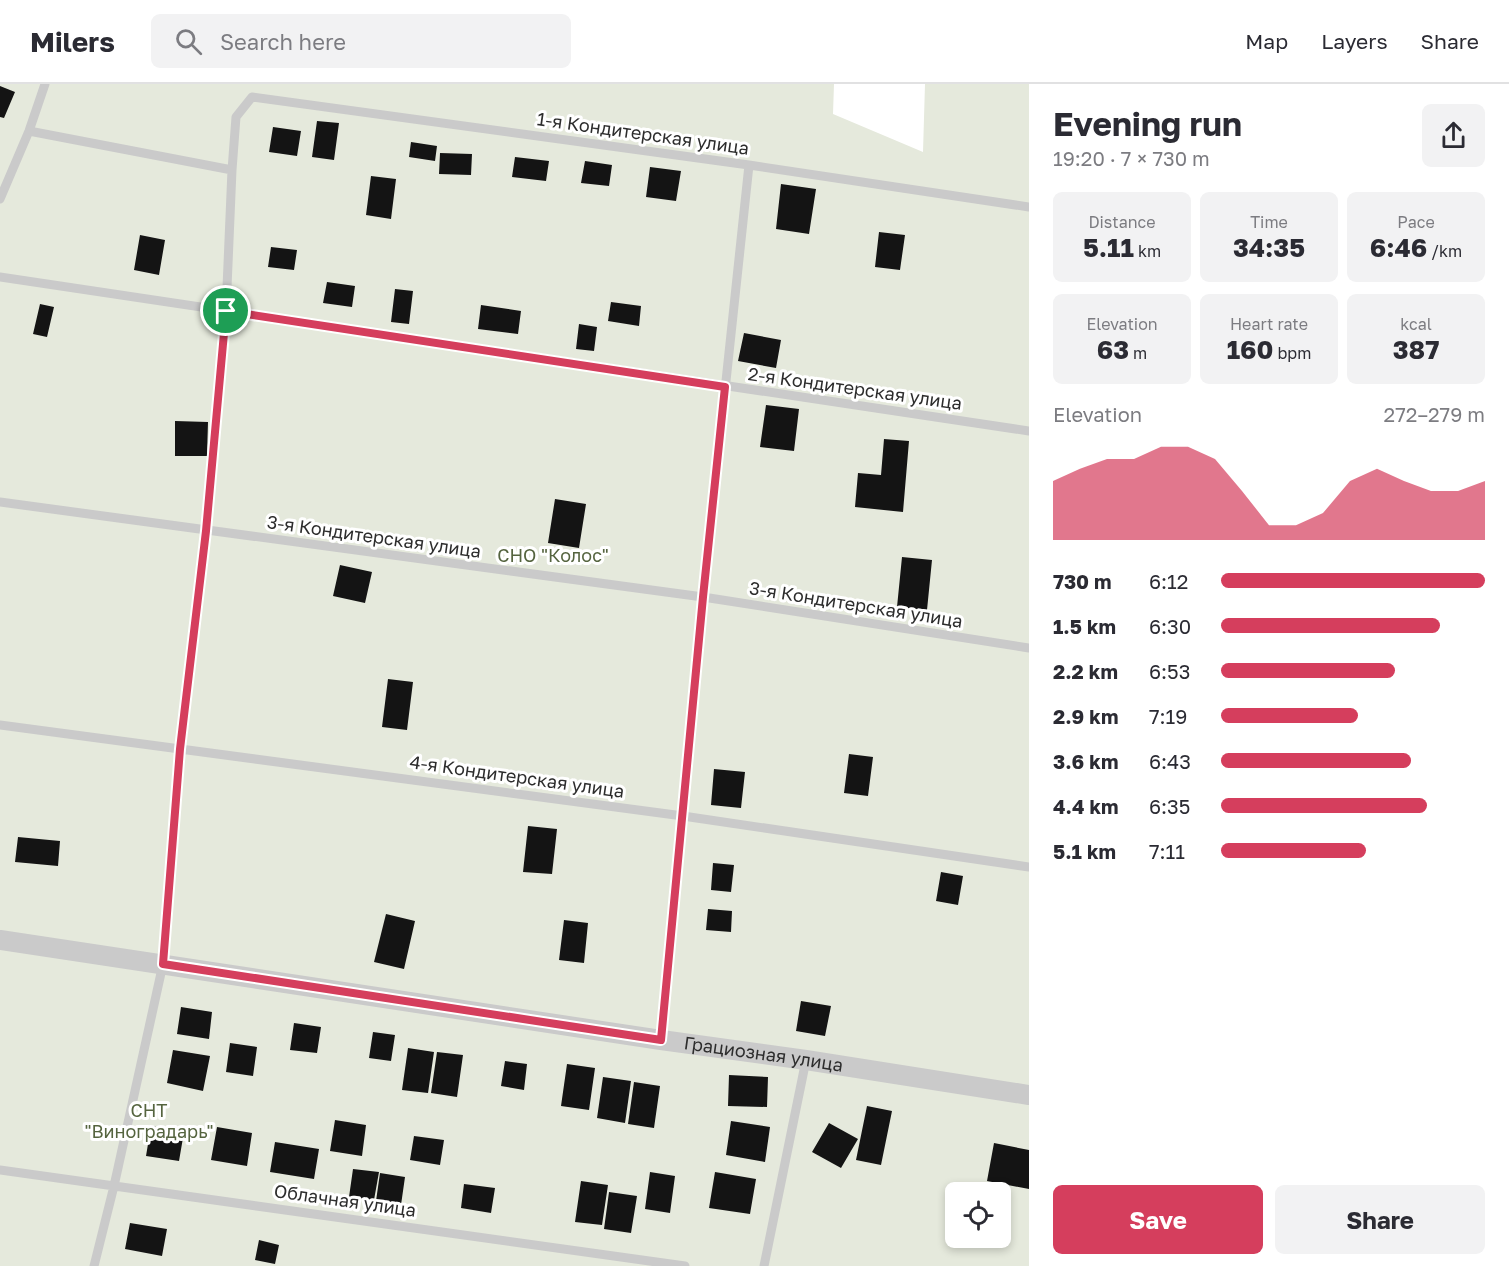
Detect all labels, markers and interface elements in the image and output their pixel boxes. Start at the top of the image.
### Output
search box [151,14,571,68]
text: Milers [30,25,115,58]
icon: search [172,25,205,58]
text: Search here [220,28,346,55]
text: Map [1245,28,1288,54]
text: Layers [1321,28,1388,54]
text: Share [1421,28,1479,54]
text: Evening run [1053,104,1242,143]
button: share [1422,104,1485,167]
street label: 1-я Кондитерская улица [536,107,751,159]
text: 19:20 · 7 × 730 m [1053,146,1210,170]
text: Distance [1088,212,1156,232]
text: Time [1250,212,1288,232]
text: Pace [1397,212,1435,232]
text: 5.11 [1083,232,1134,263]
text: 34:35 [1233,232,1305,263]
text: 6:46 [1370,232,1427,263]
text: km [1134,241,1161,261]
text: /km [1427,241,1462,261]
pin [200,285,251,336]
icon: arrive [209,294,242,327]
text: Elevation [1086,314,1158,334]
text: Heart rate [1230,314,1308,334]
text: kcal [1400,314,1432,334]
text: 63 [1097,334,1129,365]
text: 160 [1227,334,1273,365]
text: 387 [1393,334,1439,365]
text: m [1129,343,1147,363]
text: bpm [1273,343,1311,363]
street label: 2-я Кондитерская улица [747,362,963,414]
text: Elevation [1053,402,1142,426]
text: 272–279 m [1384,402,1485,426]
street label: 3-я Кондитерская улица [266,510,483,562]
park label: СНО "Колос" [497,544,609,566]
text: 730 m [1053,569,1112,593]
text: 6:12 [1149,569,1188,593]
street label: 3-я Кондитерская улица [748,576,964,632]
text: 1.5 km [1053,614,1116,638]
text: 6:30 [1149,614,1191,638]
text: 2.2 km [1053,659,1118,683]
text: 6:53 [1149,659,1190,683]
text: 2.9 km [1053,704,1118,728]
text: 7:19 [1149,704,1187,728]
text: 3.6 km [1053,749,1118,773]
text: 6:43 [1149,749,1191,773]
street label: 4-я Кондитерская улица [409,750,626,802]
text: 4.4 km [1053,794,1119,818]
text: 6:35 [1149,794,1190,818]
text: 5.1 km [1053,839,1116,863]
text: 7:11 [1149,839,1185,863]
street label: Грациозная улица [683,1031,845,1076]
park label: СНТ "Виноградарь" [84,1099,214,1142]
street label: Облачная улица [273,1179,418,1221]
map controls [945,1182,1011,1248]
button: locate [945,1182,1011,1248]
button: Save [1053,1185,1263,1254]
button: Share [1275,1185,1485,1254]

